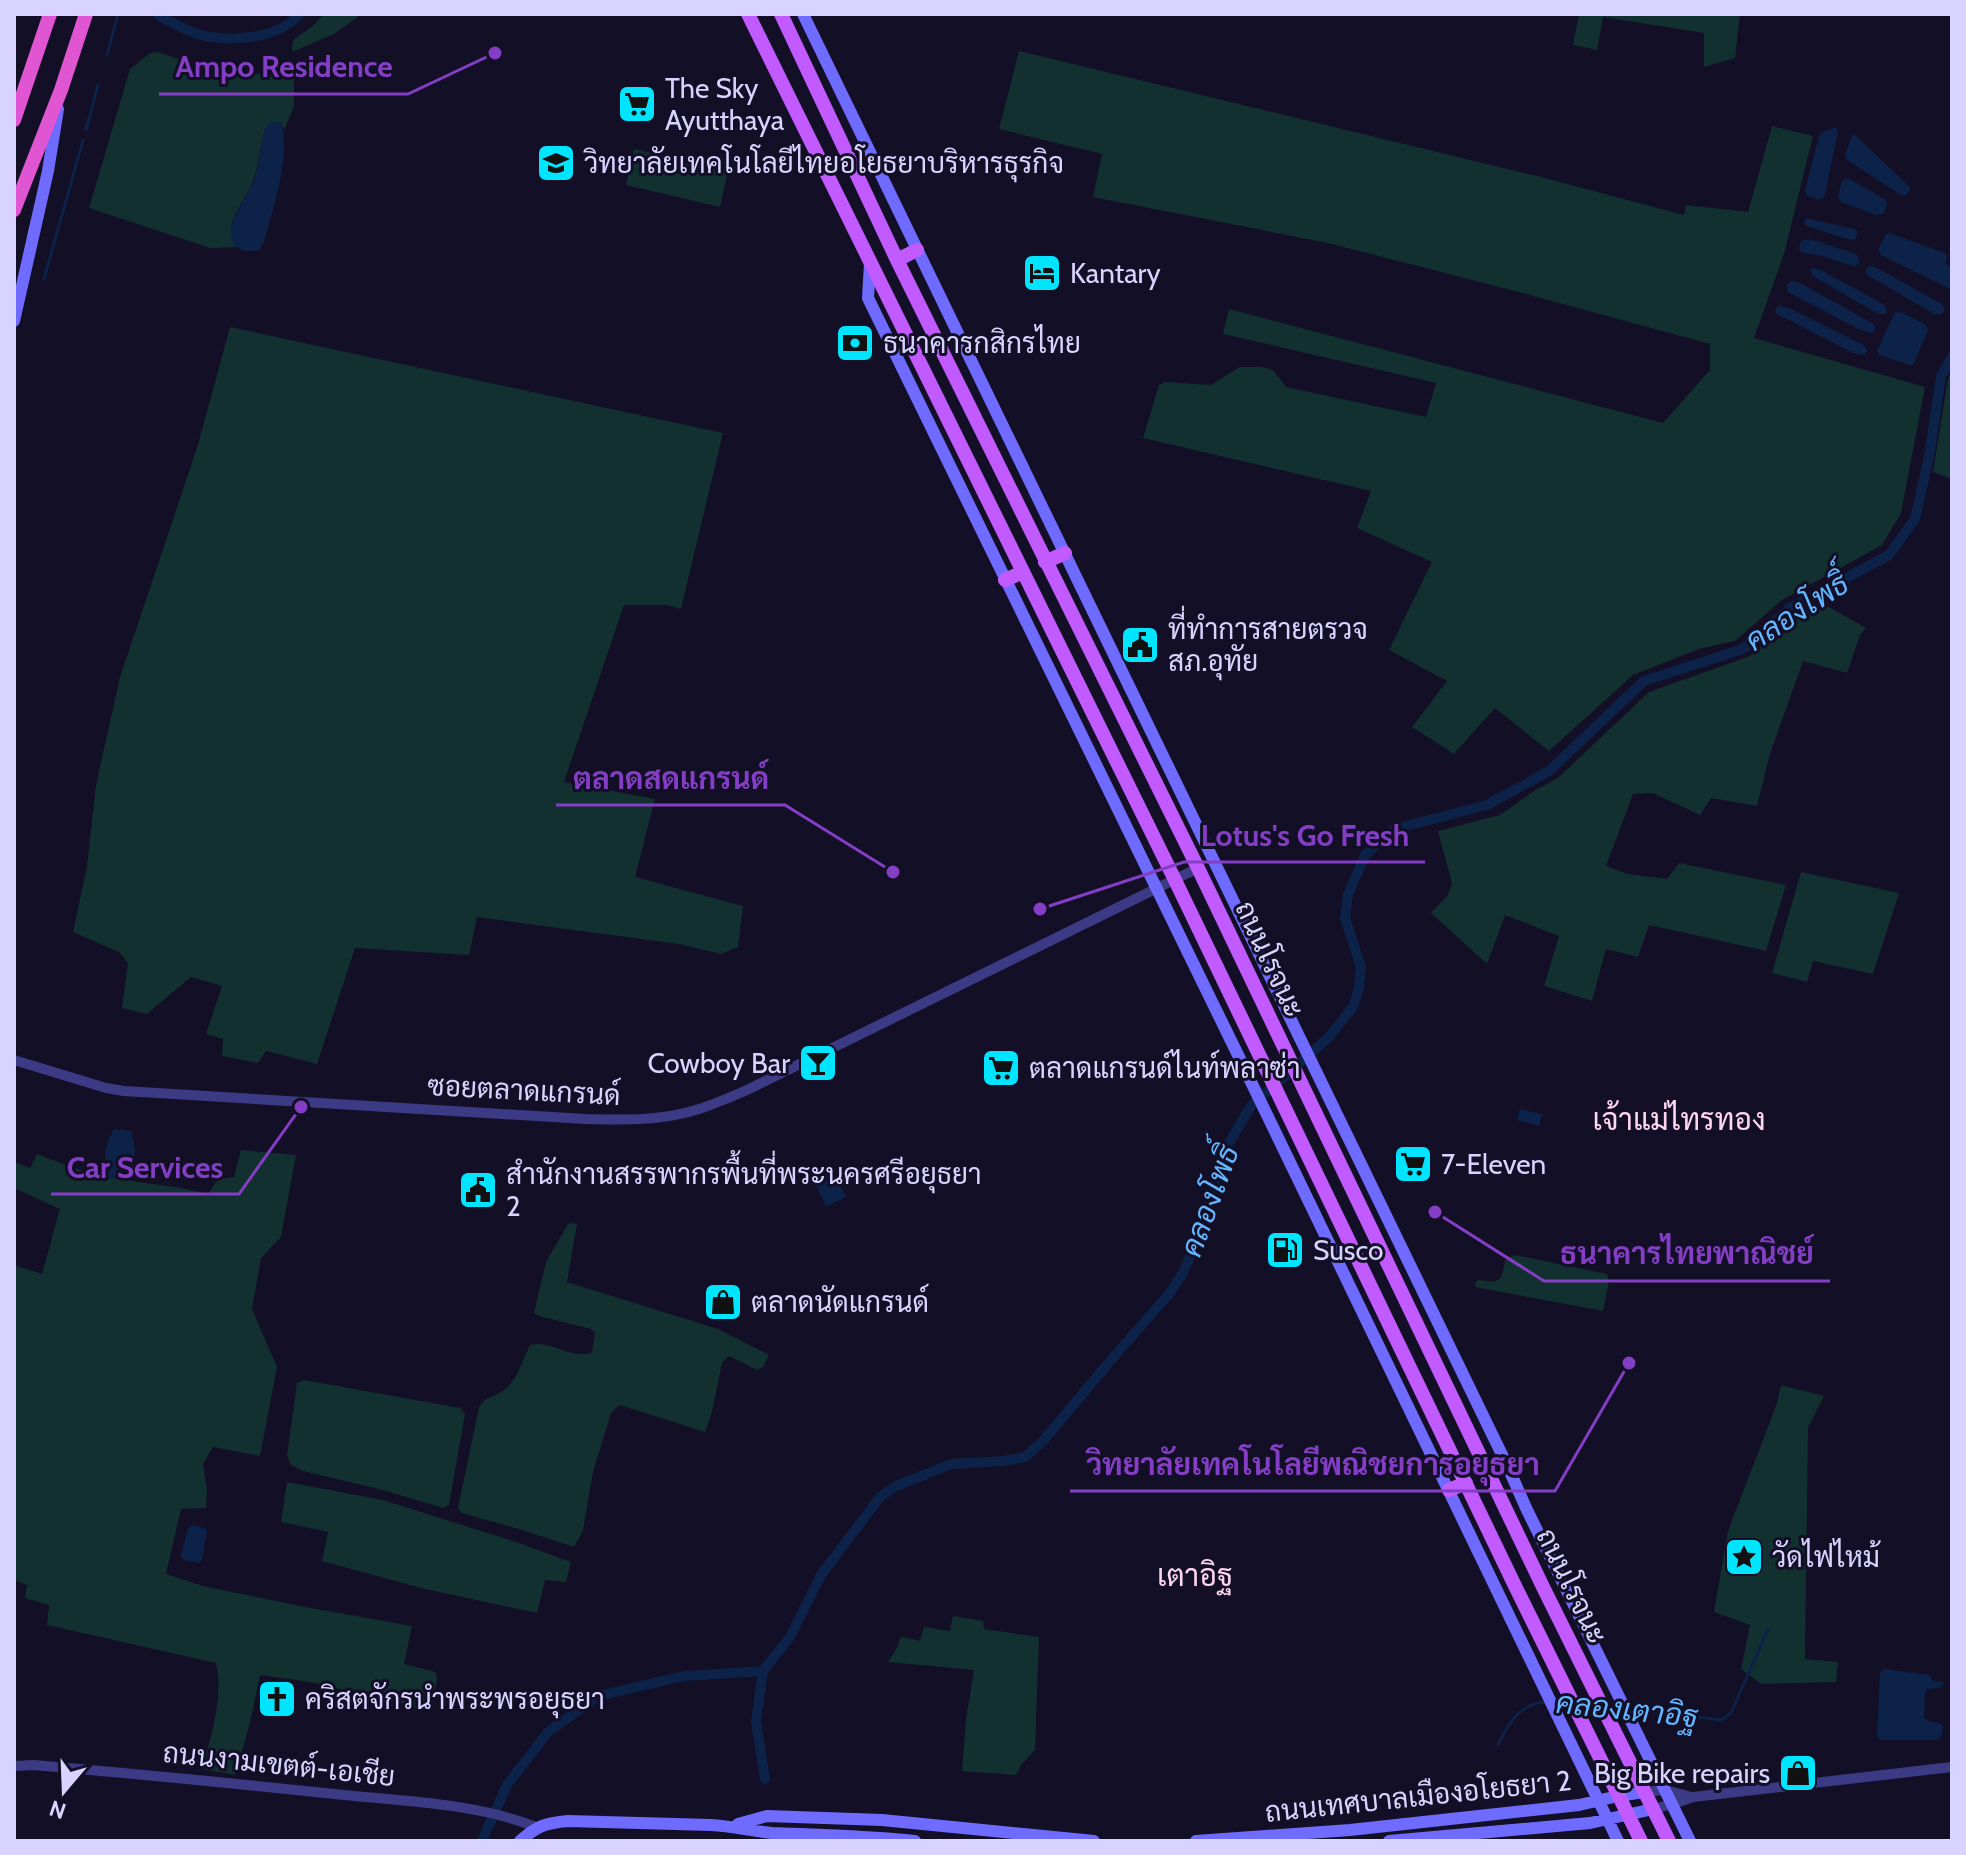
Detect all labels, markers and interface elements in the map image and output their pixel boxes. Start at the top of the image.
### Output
callout: Ampo Residence [159,40,408,94]
text: Ampo Residence [175,48,393,85]
place label: The Sky Ayutthaya [665,71,785,137]
supermarket icon: The Sky Ayutthaya [616,83,658,125]
school or university icon: วิทยาลัยเทคโนโลยีไทยอโยธยาบริหารธุรกิจ [535,142,577,184]
place label: วิทยาลัยเทคโนโลยีไทยอโยธยาบริหารธุรกิจ [583,144,1064,183]
hotel icon: Kantary [1021,252,1063,294]
place label: Kantary [1070,256,1161,290]
bank icon: ธนาคารกสิกรไทย [834,322,876,364]
place label: ธนาคารกสิกรไทย [883,324,1081,360]
water label: คลองโพธิ์ [1734,555,1860,659]
place label: ที่ทำการสายตรวจ สภ.อุทัย [1168,605,1368,681]
public building icon: ที่ทำการสายตรวจ สภ.อุทัย [1119,624,1161,666]
callout: ตลาดสดแกรนด์ [556,751,785,805]
text: ตลาดสดแกรนด์ [573,759,770,797]
callout: Lotus's Go Fresh [1184,808,1425,862]
text: Lotus's Go Fresh [1201,817,1409,854]
street label: ถนนโรจนะ [1228,895,1314,1023]
bar icon: Cowboy Bar [797,1042,839,1084]
place label: Cowboy Bar [648,1046,790,1080]
supermarket icon: ตลาดแกรนด์ไนท์พลาซ่า [980,1047,1022,1089]
place label: ตลาดแกรนด์ไนท์พลาซ่า [1029,1049,1301,1085]
street label: ซอยตลาดแกรนด์ [427,1066,622,1112]
district label: เจ้าแม่ไทรทอง [1592,1099,1766,1138]
water label: คลองโพธิ์ [1165,1132,1249,1262]
callout: Car Services [51,1140,239,1194]
supermarket icon: 7-Eleven [1392,1143,1434,1185]
place label: 7-Eleven [1441,1147,1546,1181]
text: Car Services [67,1149,223,1186]
place label: สำนักงานสรรพากรพื้นที่พระนครศรีอยุธยา 2 [506,1150,982,1223]
public building icon: สำนักงานสรรพากรพื้นที่พระนครศรีอยุธยา 2 [457,1169,499,1211]
callout: ธนาคารไทยพาณิชย์ [1544,1227,1830,1281]
fuel station icon: Susco [1264,1229,1306,1271]
place label: Susco [1313,1233,1383,1267]
text: ธนาคารไทยพาณิชย์ [1560,1233,1815,1272]
shop icon: ตลาดนัดแกรนด์ [702,1281,744,1323]
place label: ตลาดนัดแกรนด์ [751,1283,929,1319]
callout: วิทยาลัยเทคโนโลยีพณิชยการอยุธยา [1070,1437,1555,1491]
text: วิทยาลัยเทคโนโลยีพณิชยการอยุธยา [1085,1444,1540,1486]
street label: ถนนโรจนะ [1529,1522,1616,1649]
place icon: วัดไฟไหม้ [1723,1536,1765,1578]
place label: วัดไฟไหม้ [1772,1538,1881,1574]
district label: เตาอิฐ [1157,1557,1233,1596]
church icon: คริสตจักรนำพระพรอยุธยา [256,1678,298,1720]
place label: คริสตจักรนำพระพรอยุธยา [305,1681,605,1719]
water label: คลองเตาอิฐ [1554,1684,1701,1737]
street label: ถนนงามเขตต์-เอเชีย [161,1733,397,1793]
north arrow [24,1751,104,1831]
shop icon: Big Bike repairs [1777,1752,1819,1794]
place label: Big Bike repairs [1594,1756,1770,1790]
street label: ถนนเทศบาลเมืองอโยธยา 2 [1263,1761,1573,1829]
text: N [46,1794,69,1825]

